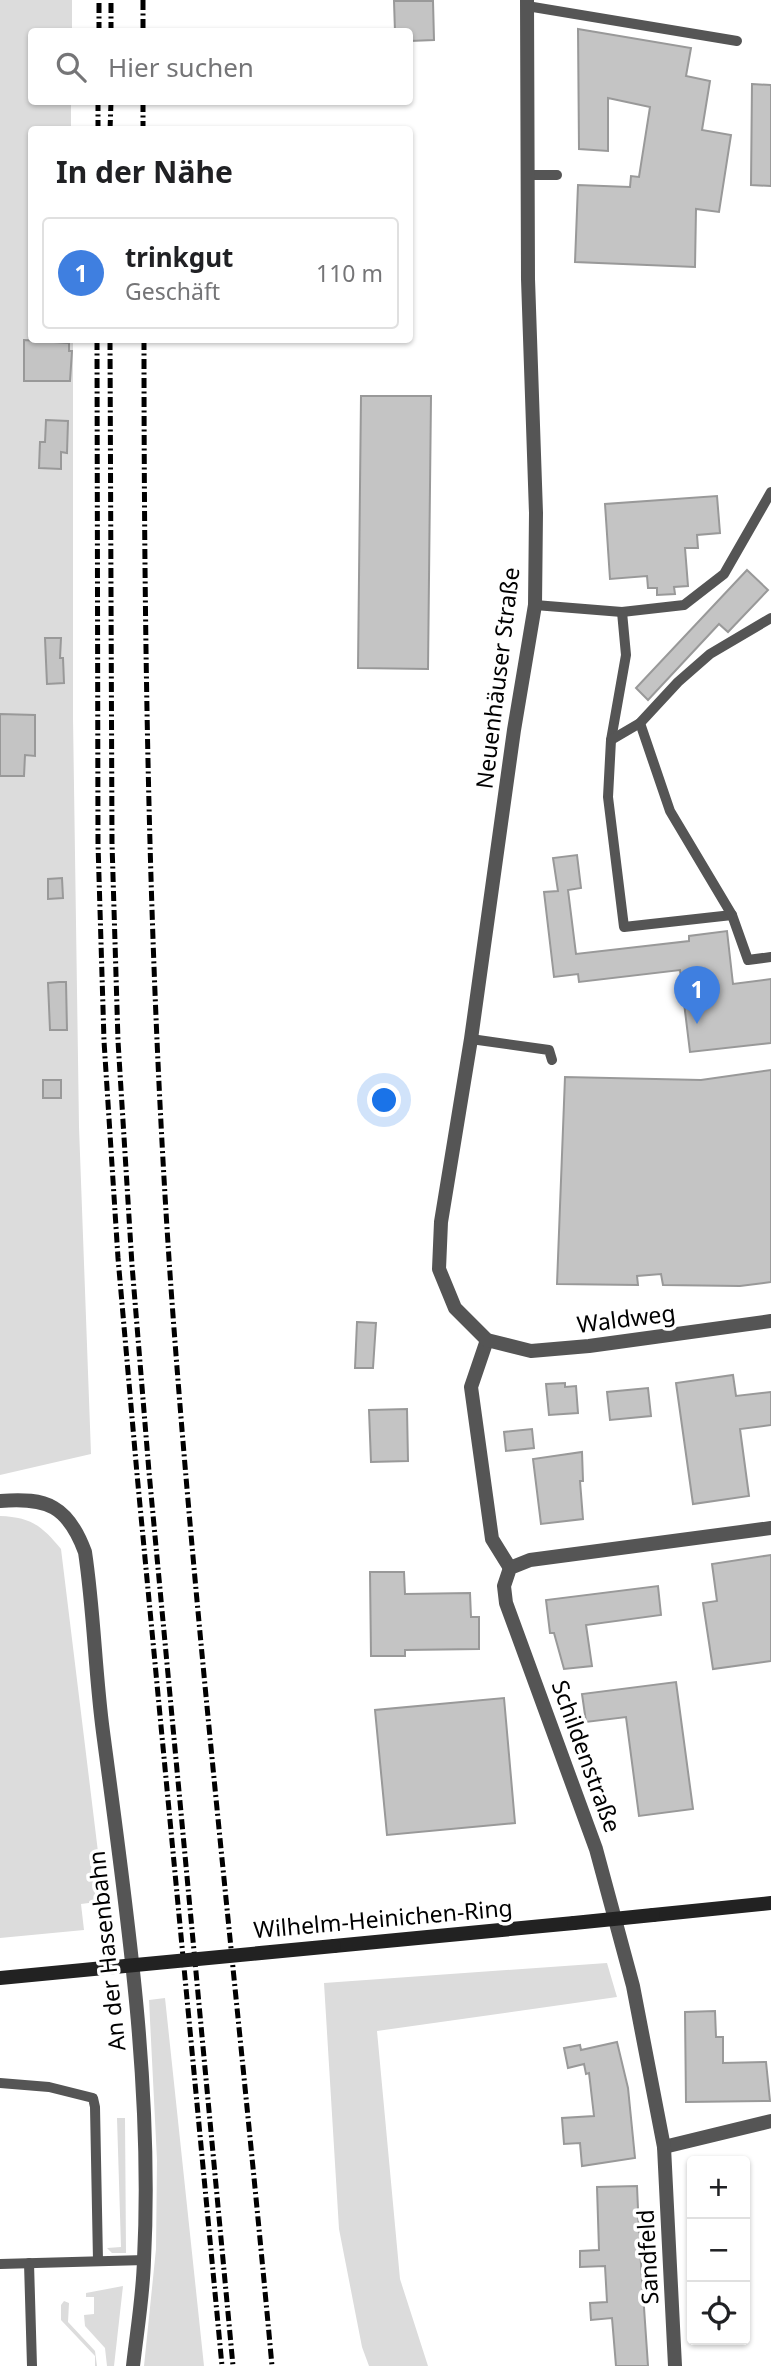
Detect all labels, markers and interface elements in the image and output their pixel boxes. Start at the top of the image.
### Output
search box [28,28,413,105]
icon: search [52,48,90,86]
text: Hier suchen [108,49,254,85]
text: In der Nähe [56,151,233,192]
text: trinkgut [125,239,233,275]
text: 1 [74,257,88,289]
text: 110 m [316,257,383,289]
text: Geschäft [125,275,220,307]
street label: Neuenhäuser Straße [468,565,526,791]
pin: 1 [674,966,720,1024]
your location [367,1083,401,1117]
street label: Waldweg [575,1296,677,1340]
street label: Schildenstraße [545,1675,629,1837]
street label: An der Hasenbahn [80,1849,132,2053]
street label: Wilhelm-Heinichen-Ring [252,1891,514,1945]
map controls [687,2156,750,2345]
button: + [687,2156,750,2219]
street label: Sandfeld [629,2209,665,2305]
button: − [687,2219,750,2282]
button: locate [687,2282,750,2345]

